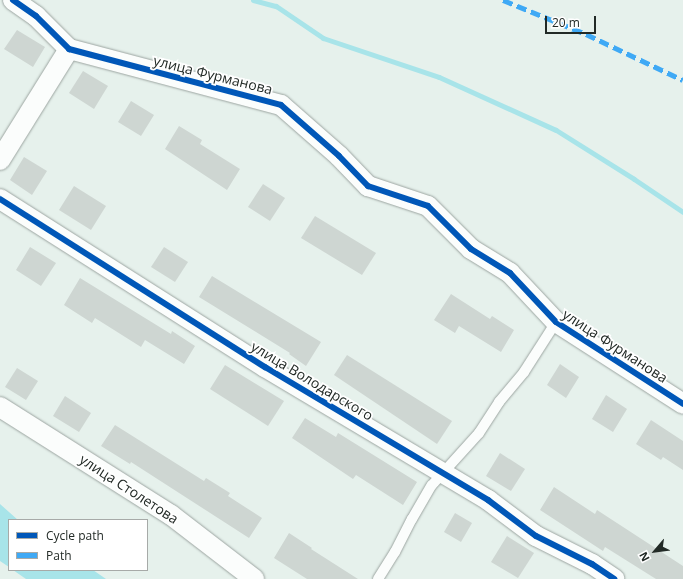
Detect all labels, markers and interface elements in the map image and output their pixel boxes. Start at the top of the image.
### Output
scale bar [547,8,598,34]
text: 20 m [552,14,580,31]
street label: улица Фурманова [152,52,274,98]
street label: улица Фурманова [559,306,671,386]
street label: улица Володарского [248,338,376,424]
street label: улица Столетова [76,451,182,527]
legend [8,519,148,571]
text: Cycle path [46,527,104,544]
north arrow [635,531,675,571]
text: Path [46,547,72,564]
text: N [635,549,653,564]

